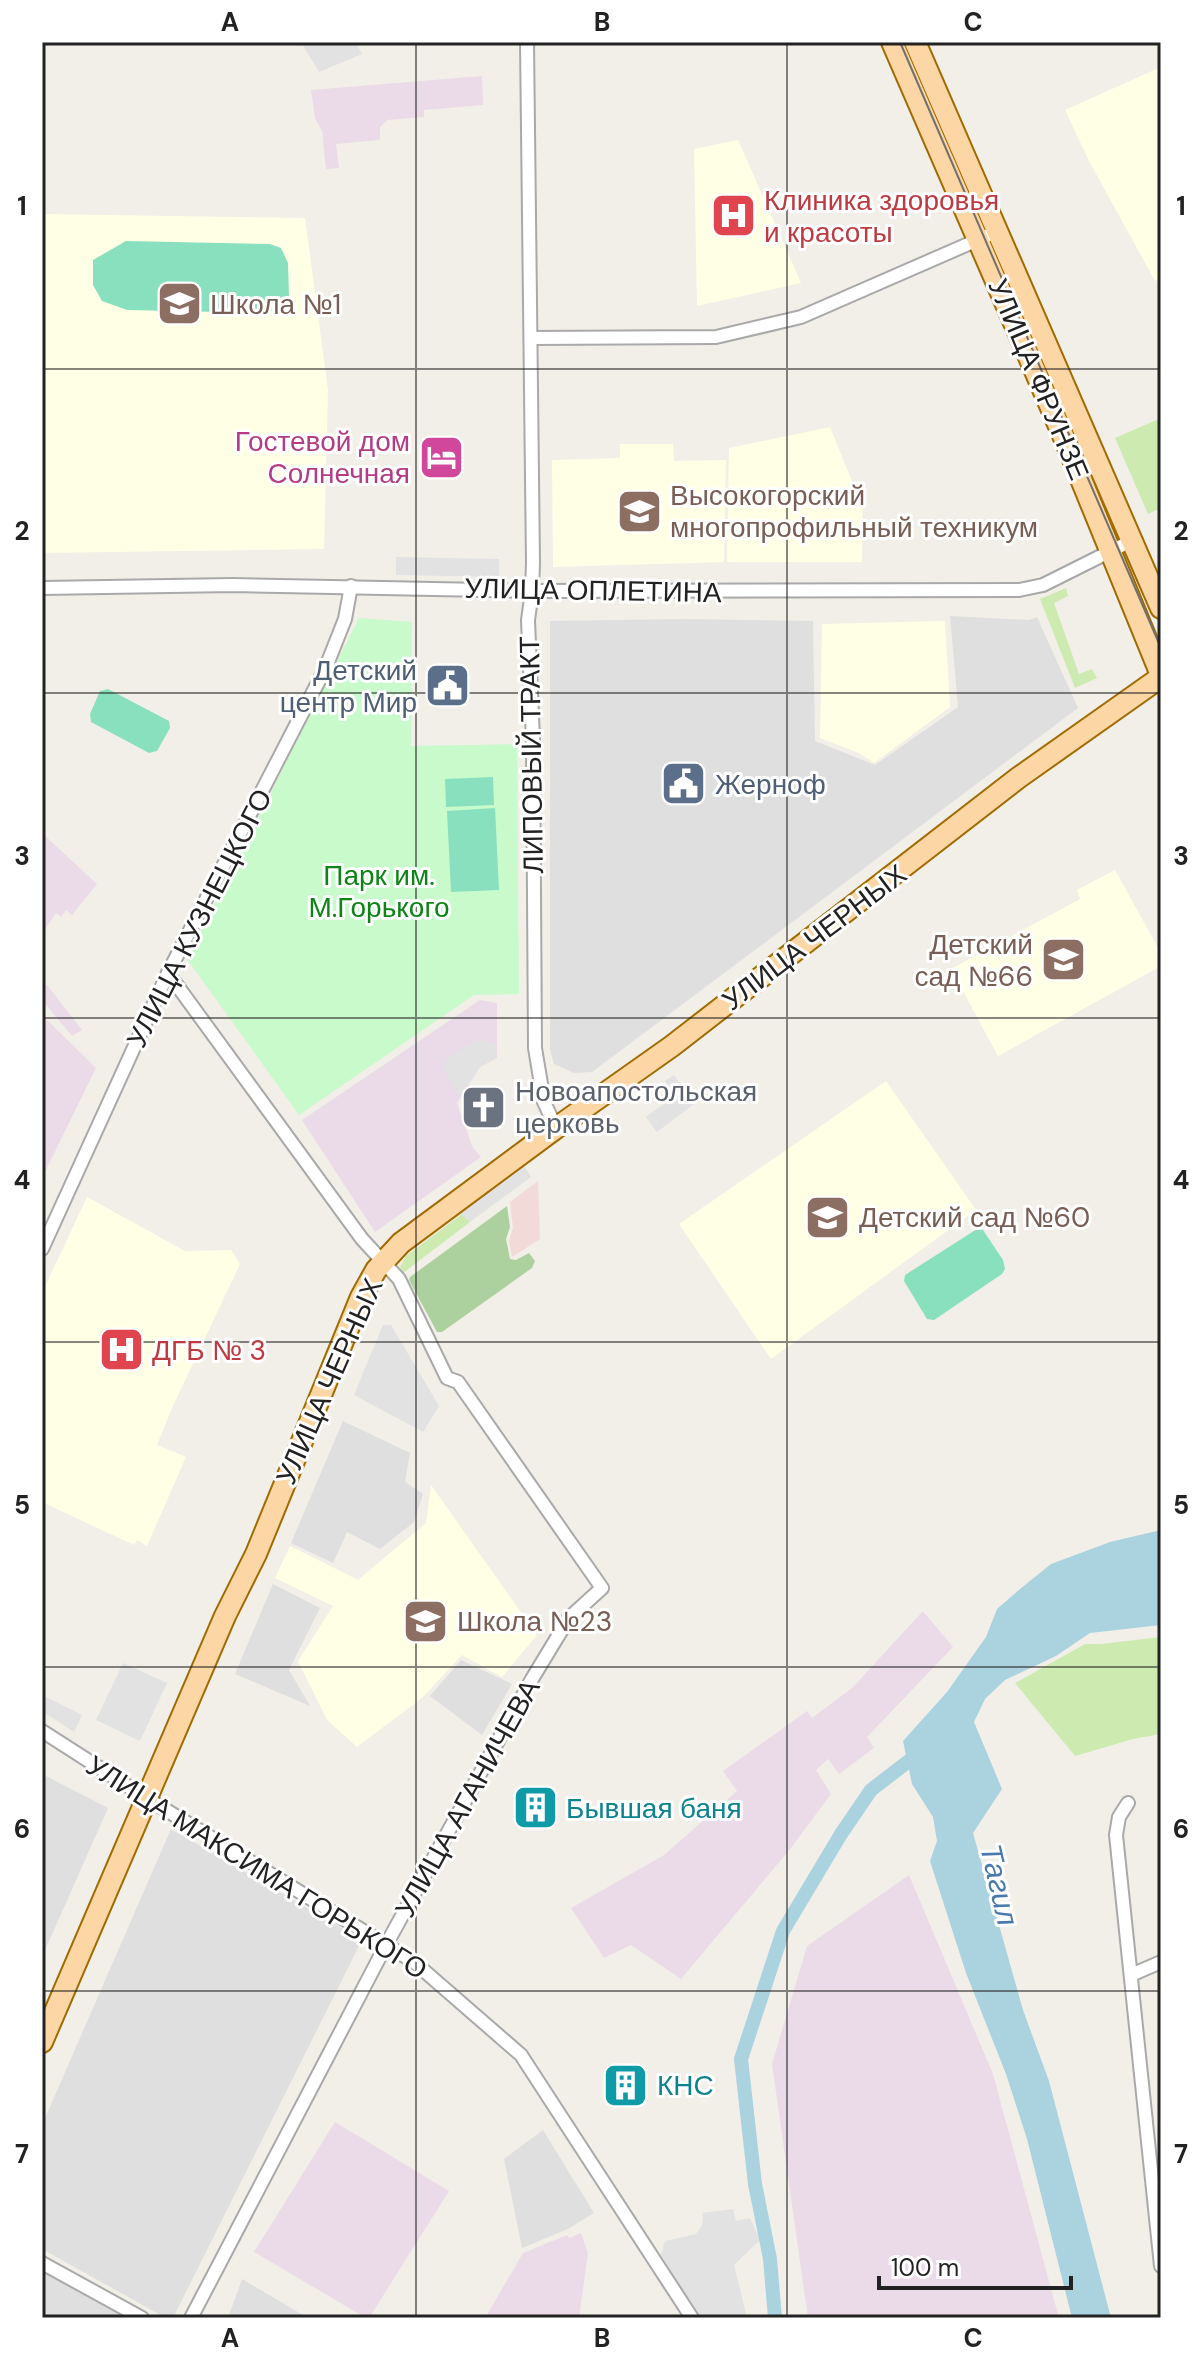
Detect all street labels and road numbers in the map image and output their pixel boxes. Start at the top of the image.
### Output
street label: УЛИЦА ФРУНЗЕ [979,273,1098,485]
street label: УЛИЦА ОПЛЕТИНА [464,570,722,611]
street label: ЛИПОВЫЙ ТРАКТ [511,636,552,874]
street label: УЛИЦА КУЗНЕЦКОГО [118,783,281,1054]
street label: УЛИЦА ЧЕРНЫХ [715,856,914,1019]
street label: УЛИЦА ЧЕРНЫХ [267,1272,392,1490]
street label: УЛИЦА АГАНИЧЕВА [387,1672,548,1924]
street label: УЛИЦА МАКСИМА ГОРЬКОГО [79,1747,434,1988]

